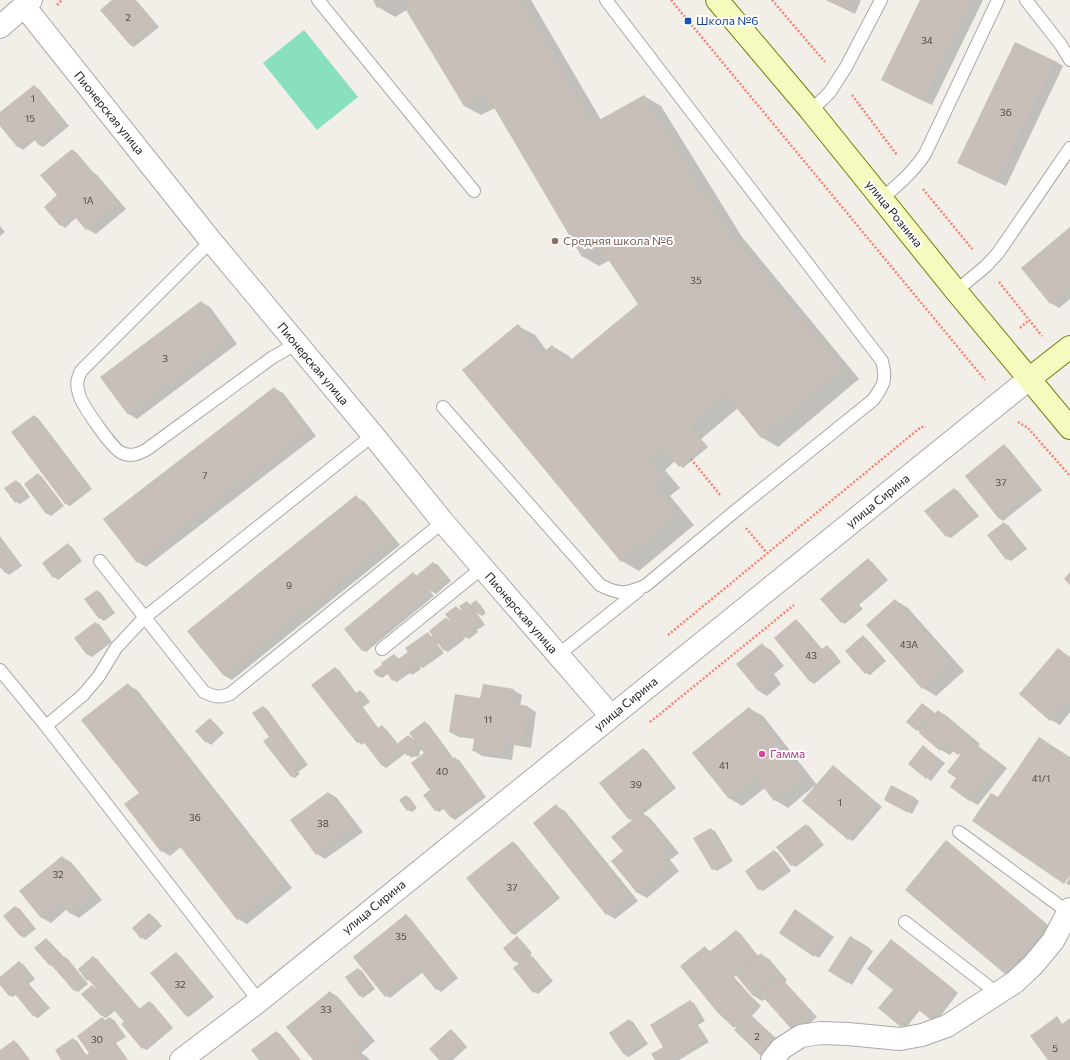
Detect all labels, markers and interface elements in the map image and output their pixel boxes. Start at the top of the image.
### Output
house number: 2 [125,11,131,23]
place label: Школа №6 [696,13,759,27]
marker: Школа №6 [683,16,693,26]
house number: 34 [921,34,933,46]
street label: Пионерская улица [72,68,148,157]
house number: 1 [31,92,35,104]
house number: 36 [1000,106,1012,118]
house number: 15 [25,112,35,124]
street label: улица Рознина [863,177,926,250]
house number: 1А [82,194,94,206]
place label: Средняя школа №6 [563,233,673,247]
marker: Средняя школа №6 [550,236,560,246]
house number: 35 [690,274,702,286]
street label: Пионерская улица [275,319,352,407]
house number: 3 [162,352,168,364]
house number: 7 [202,469,208,481]
street label: улица Сирина [843,470,912,530]
house number: 37 [996,476,1006,488]
street label: Пионерская улица [483,569,561,656]
house number: 9 [286,579,292,591]
house number: 43А [900,638,918,650]
house number: 43 [805,649,817,661]
street label: улица Сирина [591,673,660,733]
house number: 11 [484,713,492,725]
place label: Гамма [770,746,805,760]
marker: Гамма [757,749,767,759]
house number: 41 [719,759,729,771]
house number: 40 [436,765,448,777]
house number: 41/1 [1032,772,1050,784]
house number: 39 [630,778,642,790]
house number: 1 [838,796,842,808]
house number: 36 [189,811,201,823]
house number: 38 [317,817,329,829]
house number: 32 [52,868,64,880]
street label: улица Сирина [339,876,408,936]
house number: 37 [507,881,517,893]
house number: 35 [395,930,407,942]
house number: 32 [174,978,186,990]
house number: 33 [320,1003,332,1015]
house number: 2 [754,1030,760,1042]
house number: 30 [91,1033,103,1045]
house number: 5 [1052,1042,1058,1054]

